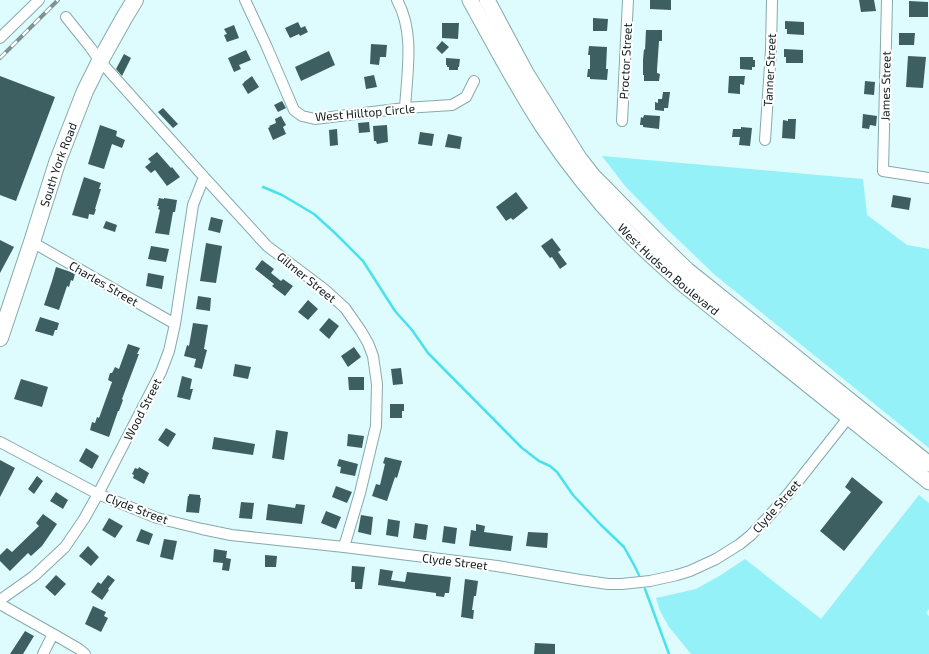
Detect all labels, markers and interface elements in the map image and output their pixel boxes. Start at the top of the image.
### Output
street label: Proctor Street [616,22,634,100]
street label: Tanner Street [760,33,778,107]
street label: James Street [877,51,893,121]
street label: West Hilltop Circle [314,101,416,123]
street label: South York Road [37,120,79,208]
street label: West Hudson Boulevard [615,220,722,318]
street label: Gilmer Street [275,249,340,305]
street label: Charles Street [67,258,141,309]
street label: Wood Street [120,375,164,442]
street label: Clyde Street [749,476,803,535]
street label: Clyde Street [104,490,171,526]
street label: Clyde Street [422,550,489,572]

